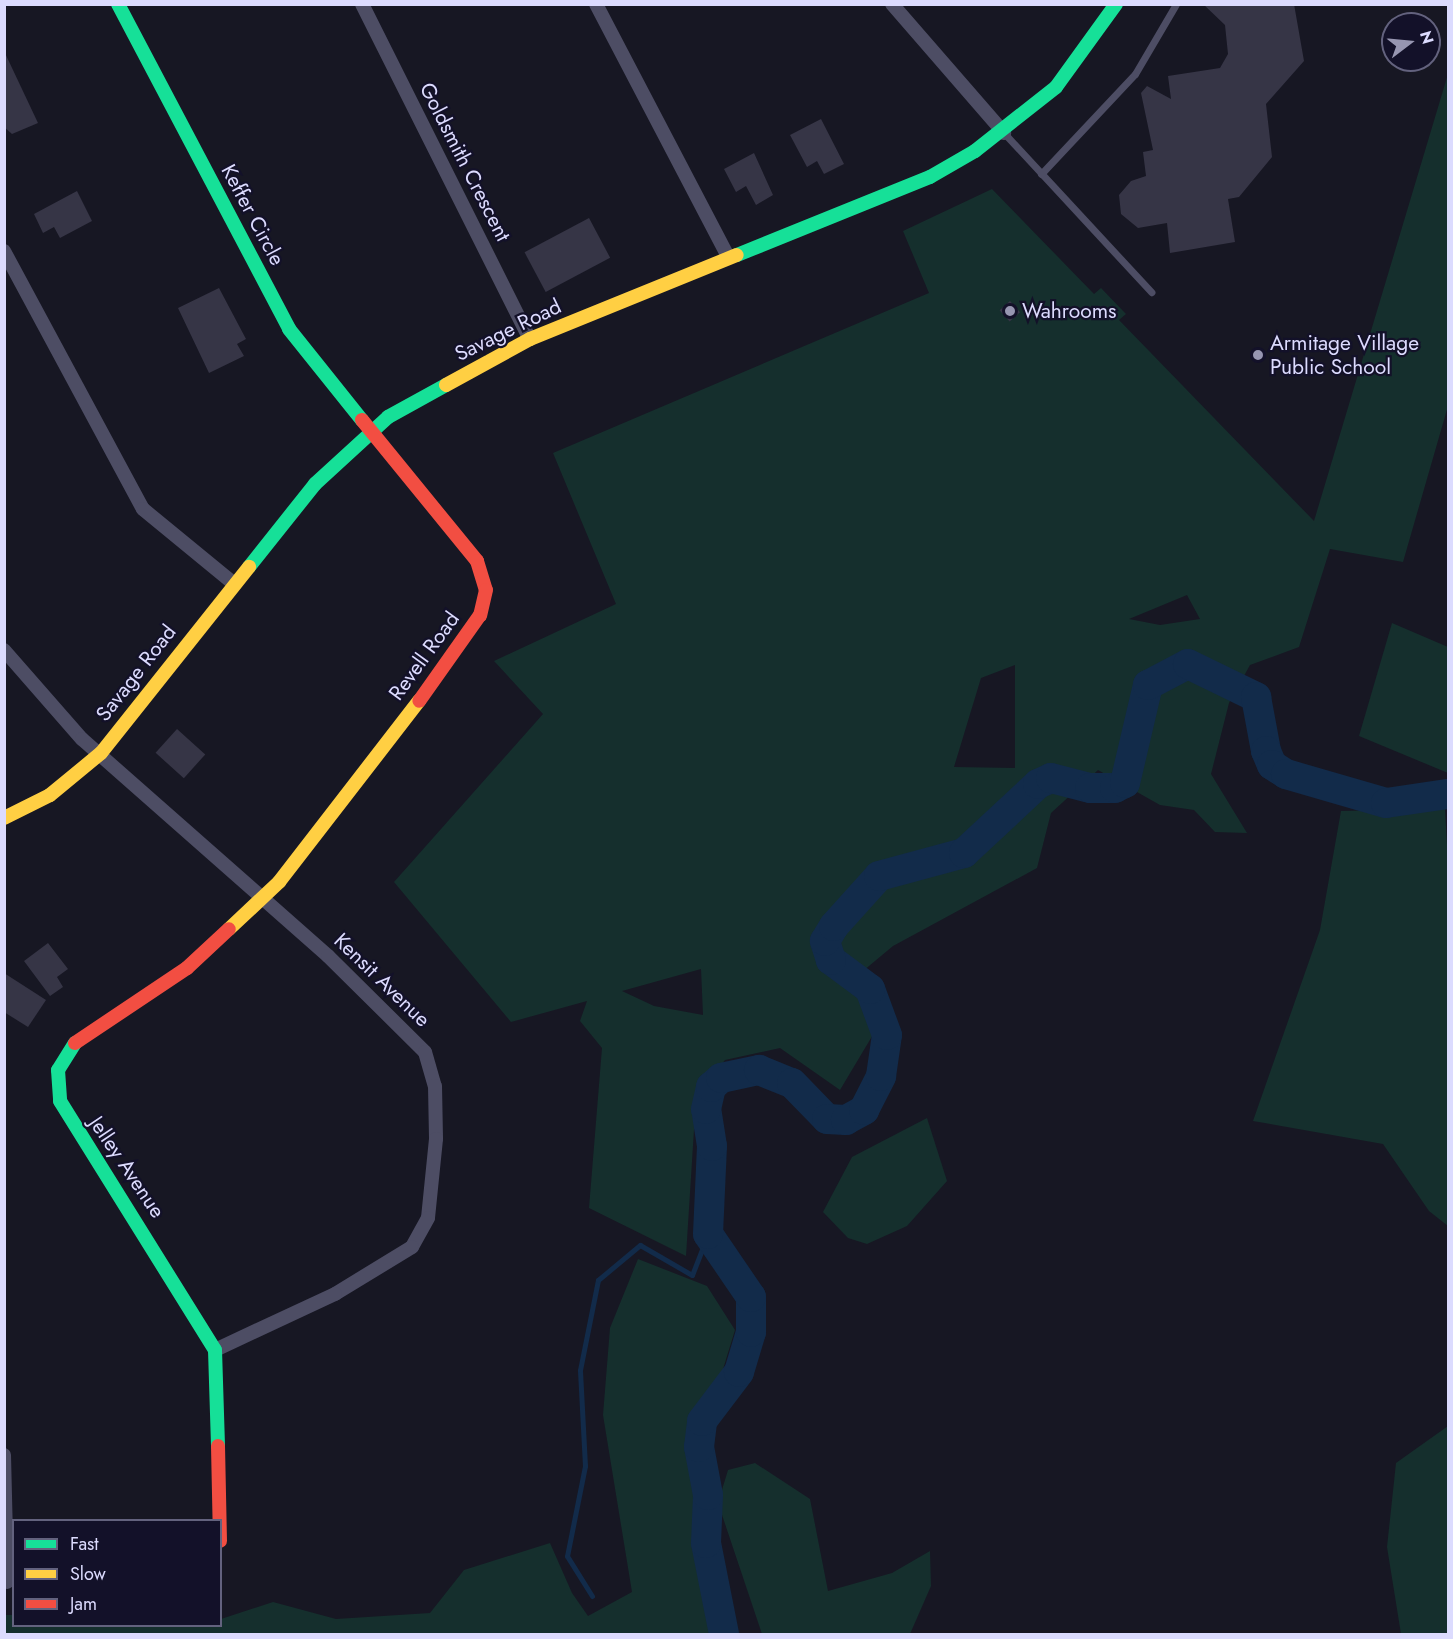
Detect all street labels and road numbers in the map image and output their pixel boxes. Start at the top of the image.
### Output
street label: Goldsmith Crescent [414,78,516,246]
street label: Keffer Circle [216,160,290,270]
street label: Savage Road [451,293,565,367]
street label: Revell Road [383,607,465,705]
street label: Savage Road [91,620,181,726]
street label: Kensit Avenue [329,928,435,1032]
street label: Jelley Avenue [84,1111,170,1223]

